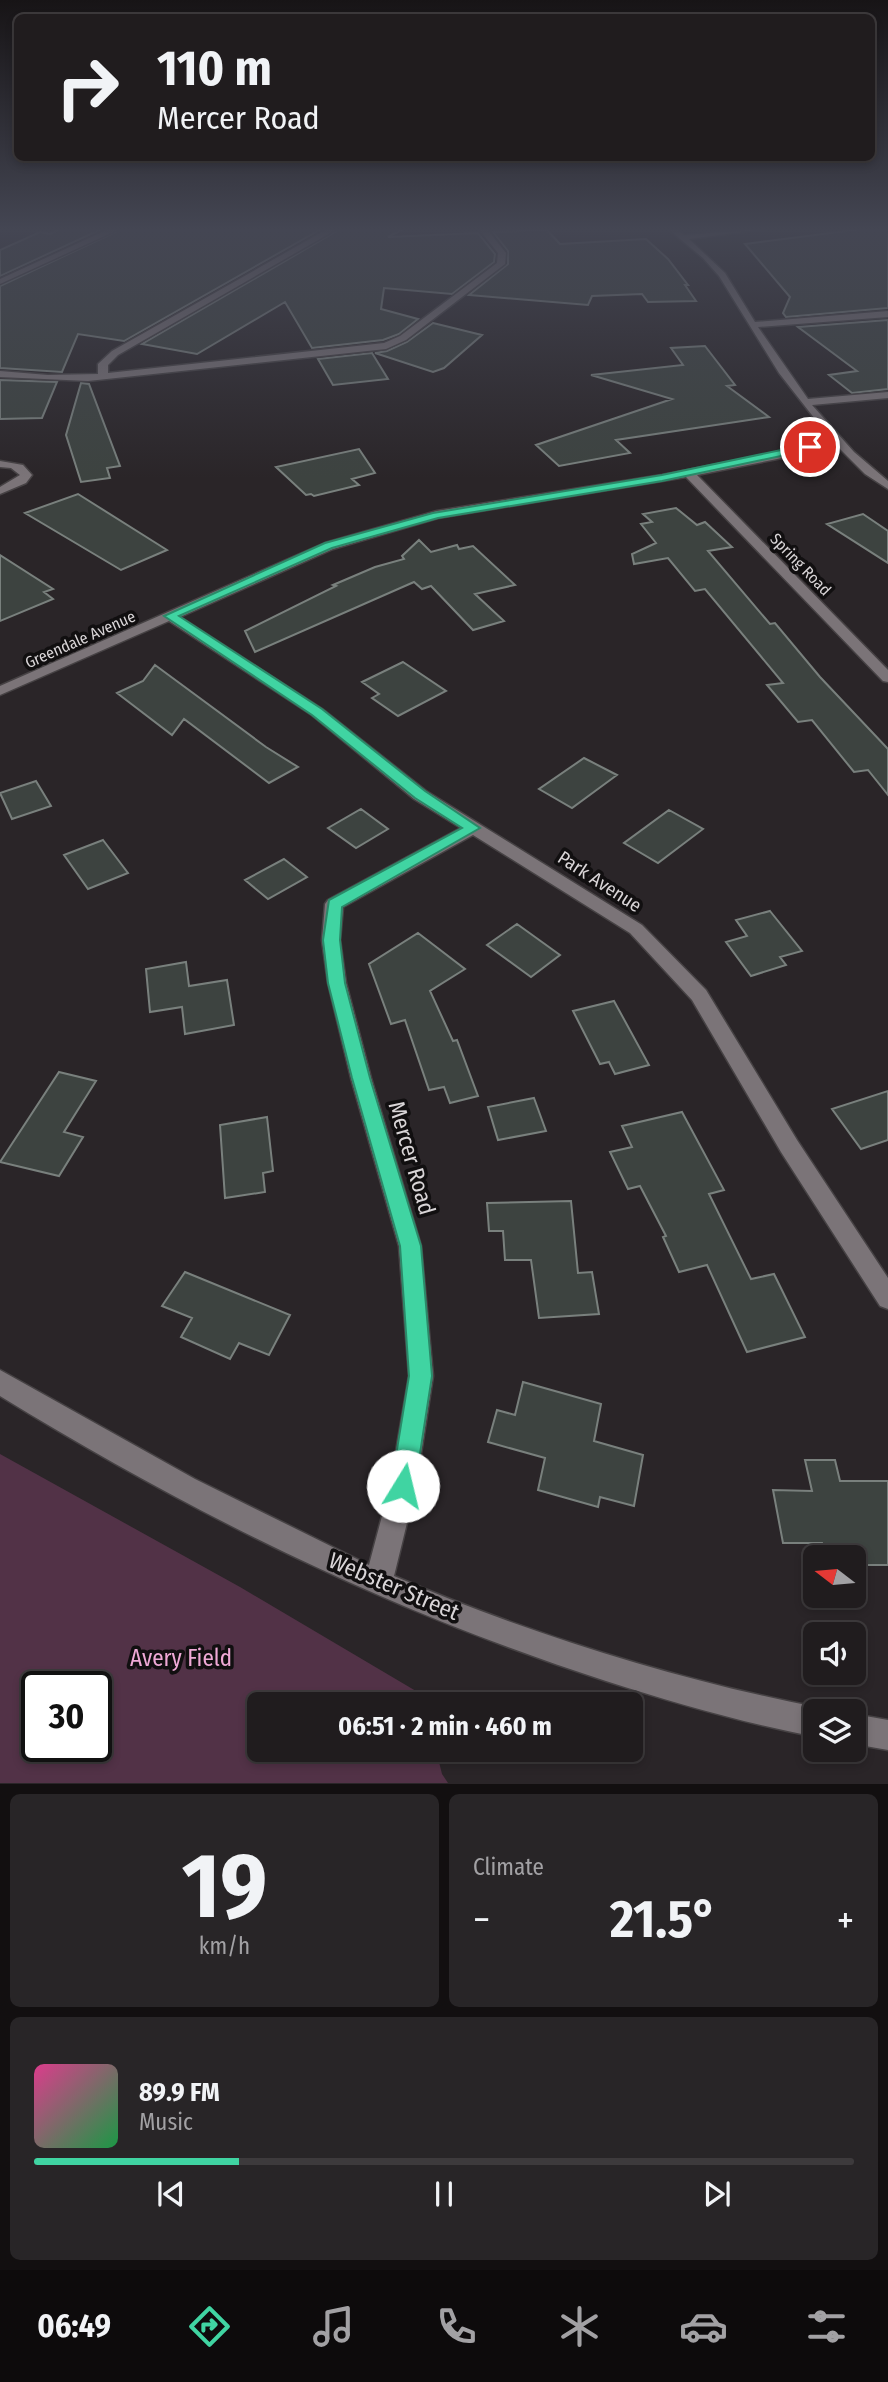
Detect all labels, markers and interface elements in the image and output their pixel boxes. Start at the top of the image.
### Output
text: 110 m [157,39,272,98]
icon: right [42,42,133,133]
text: Mercer Road [157,99,320,137]
pin [780,417,840,477]
icon: arrive [791,428,829,466]
street label: Spring Road [766,529,835,599]
street label: Greendale Avenue [22,607,138,672]
street label: Park Avenue [553,846,646,917]
street label: Mercer Road [382,1098,442,1218]
position arrow [366,1449,440,1523]
north arrow [803,1545,866,1608]
map controls [803,1545,866,1762]
street label: Webster Street [325,1546,464,1626]
button: sound [803,1622,866,1685]
park label: Avery Field [130,1644,232,1672]
speed limit sign: 30 [21,1671,112,1762]
button: layers [803,1699,866,1762]
text: 06:51 · 2 min · 460 m [338,1711,552,1742]
text: 19 [182,1832,267,1941]
text: Climate [473,1853,544,1881]
text: 21.5° [610,1888,717,1951]
text: − [473,1897,490,1943]
text: + [837,1897,854,1943]
text: km/h [199,1932,250,1960]
text: 89.9 FM [139,2077,220,2108]
text: Music [139,2108,193,2136]
icon: previous [152,2175,190,2213]
icon: pause [425,2175,463,2213]
icon: next [698,2175,736,2213]
icon: directions [185,2302,234,2351]
icon: music [309,2302,358,2351]
icon: phone [432,2302,481,2351]
icon: climate [555,2302,604,2351]
icon: car [679,2302,728,2351]
icon: filters [802,2302,851,2351]
text: 06:49 [37,2307,111,2345]

